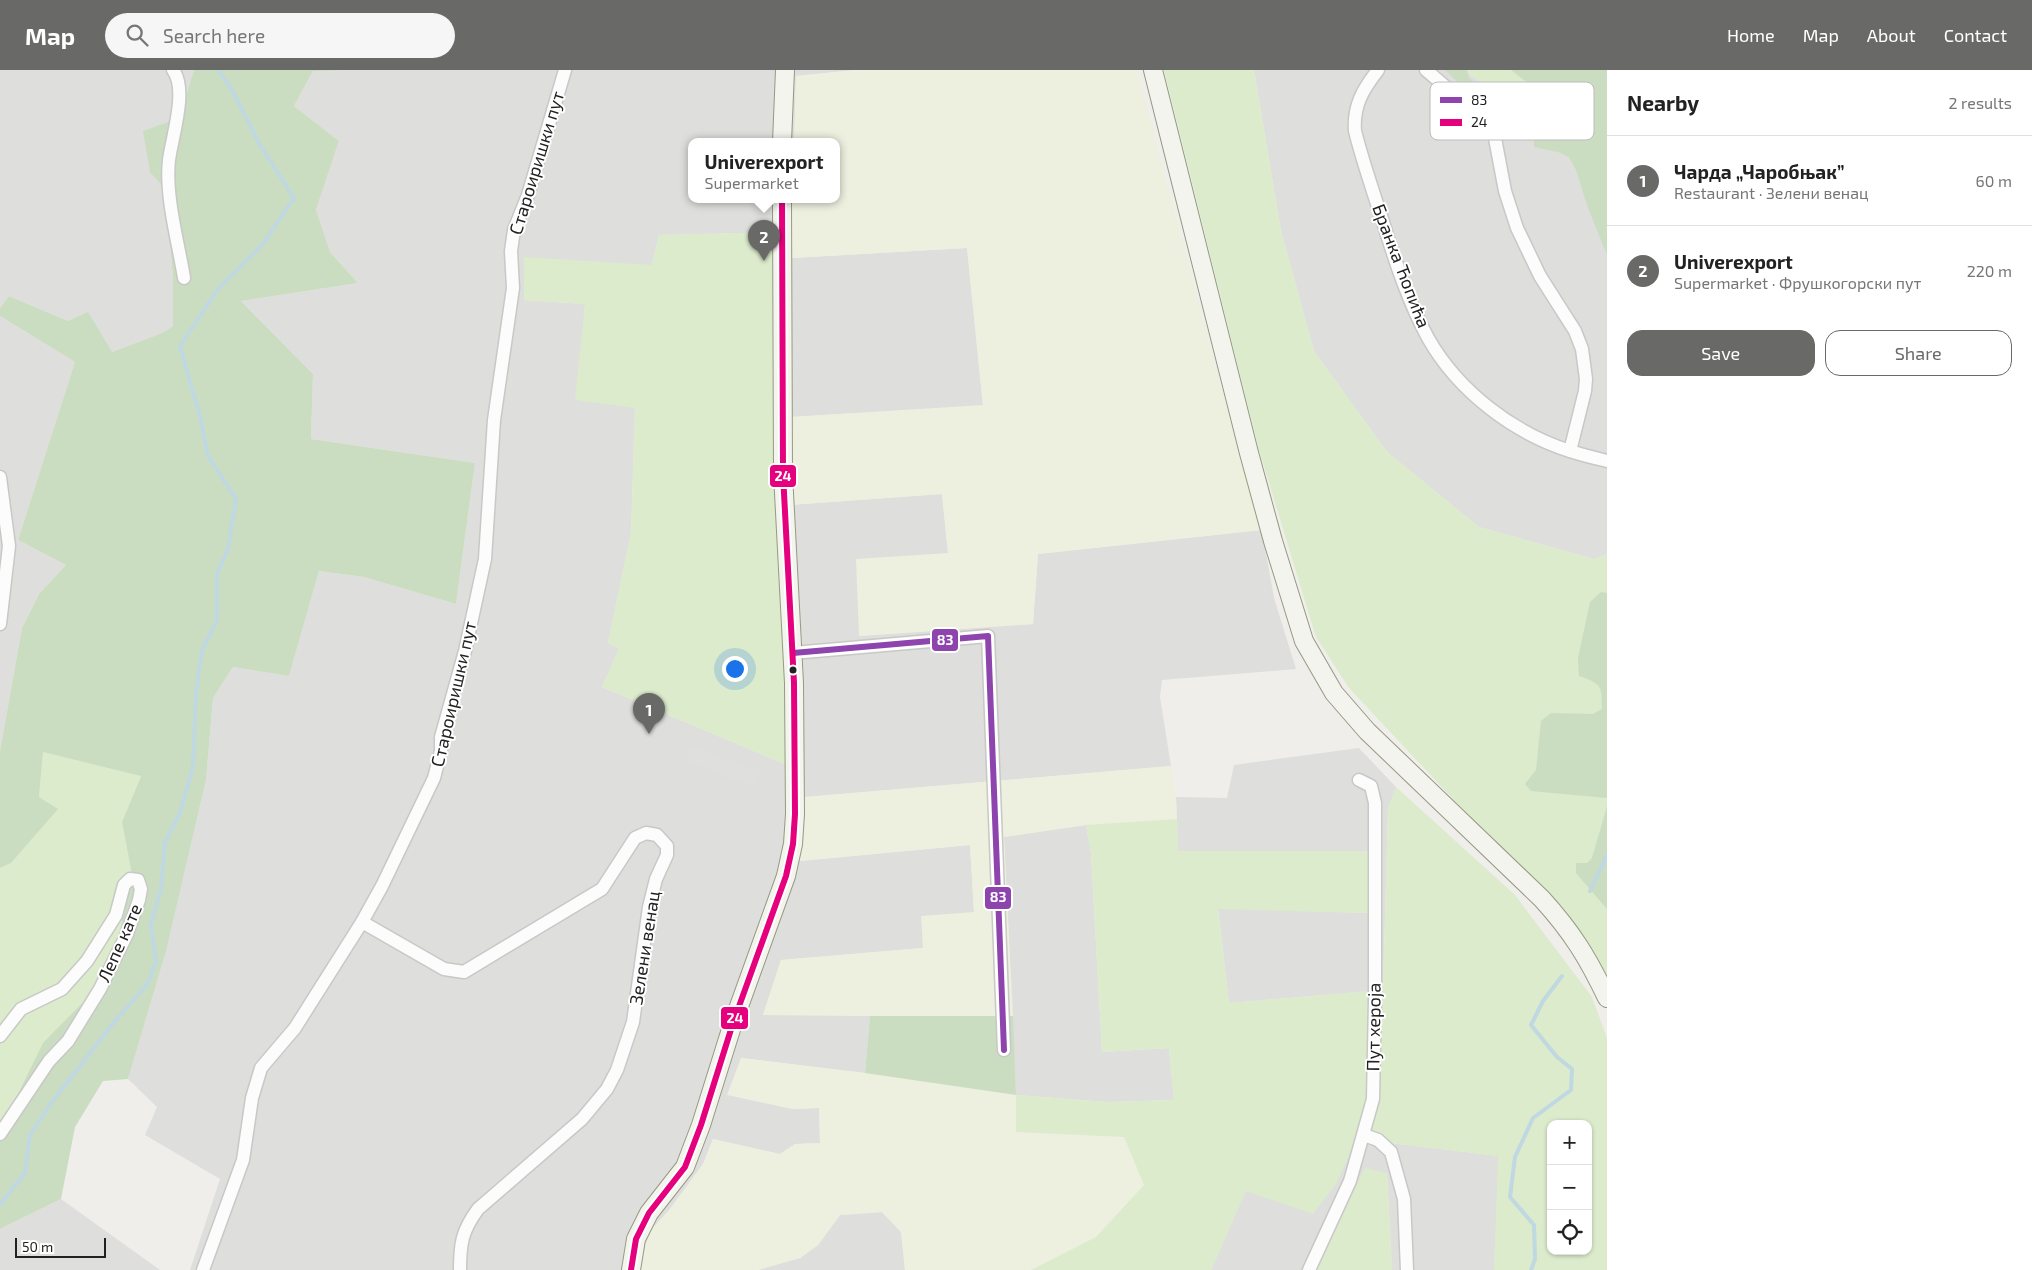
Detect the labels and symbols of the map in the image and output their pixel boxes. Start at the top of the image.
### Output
legend [1430,82,1594,140]
street label: Староиришки пут [504,88,568,237]
text: 83 [1471,91,1487,108]
text: 24 [1471,113,1487,130]
street label: Бранка Ћопића [1368,201,1436,331]
pin: 2 [748,220,780,261]
line badge: 24 [769,464,797,488]
text: 24 [774,467,792,484]
street label: Староиришки пут [426,619,481,769]
line badge: 83 [931,628,959,652]
text: 83 [937,631,953,648]
your location [722,656,748,682]
unlabelled marker [788,665,798,675]
pin: 1 [633,693,665,734]
line badge: 83 [984,886,1012,910]
text: 83 [990,888,1006,905]
street label: Зелени венац [624,889,664,1007]
street label: Лепе кате [92,900,146,985]
street label: Пут хероја [1361,982,1385,1072]
line badge: 24 [720,1006,749,1030]
text: 24 [726,1009,744,1026]
scale bar [15,1235,106,1258]

